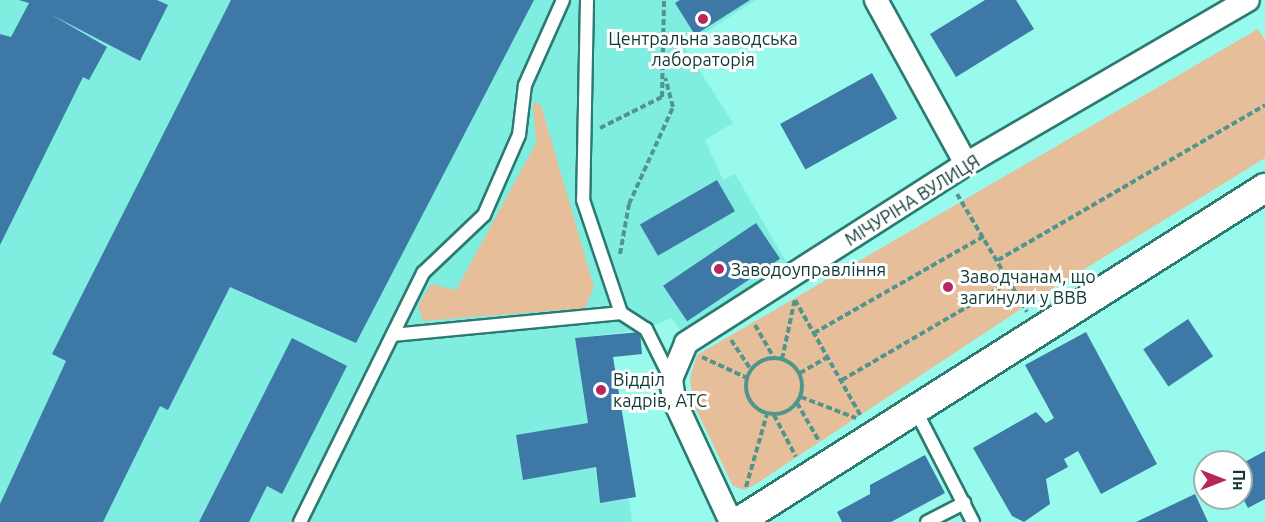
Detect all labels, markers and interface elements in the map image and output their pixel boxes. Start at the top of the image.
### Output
marker: Центральна заводська лабораторія [696,12,710,26]
place label: Центральна заводська лабораторія [608,28,798,70]
street label: МІЧУРІНА ВУЛИЦЯ [841,150,983,250]
place label: Заводоуправління [731,258,886,280]
marker: Заводоуправління [712,262,726,276]
place label: Заводчанам, що загинули у ВВВ [960,266,1096,308]
marker: Заводчанам, що загинули у ВВВ [941,280,955,294]
place label: Відділ кадрів, АТС [613,369,707,412]
marker: Відділ кадрів, АТС [594,383,608,397]
north arrow [1193,450,1253,510]
text: Пн [1230,470,1248,490]

